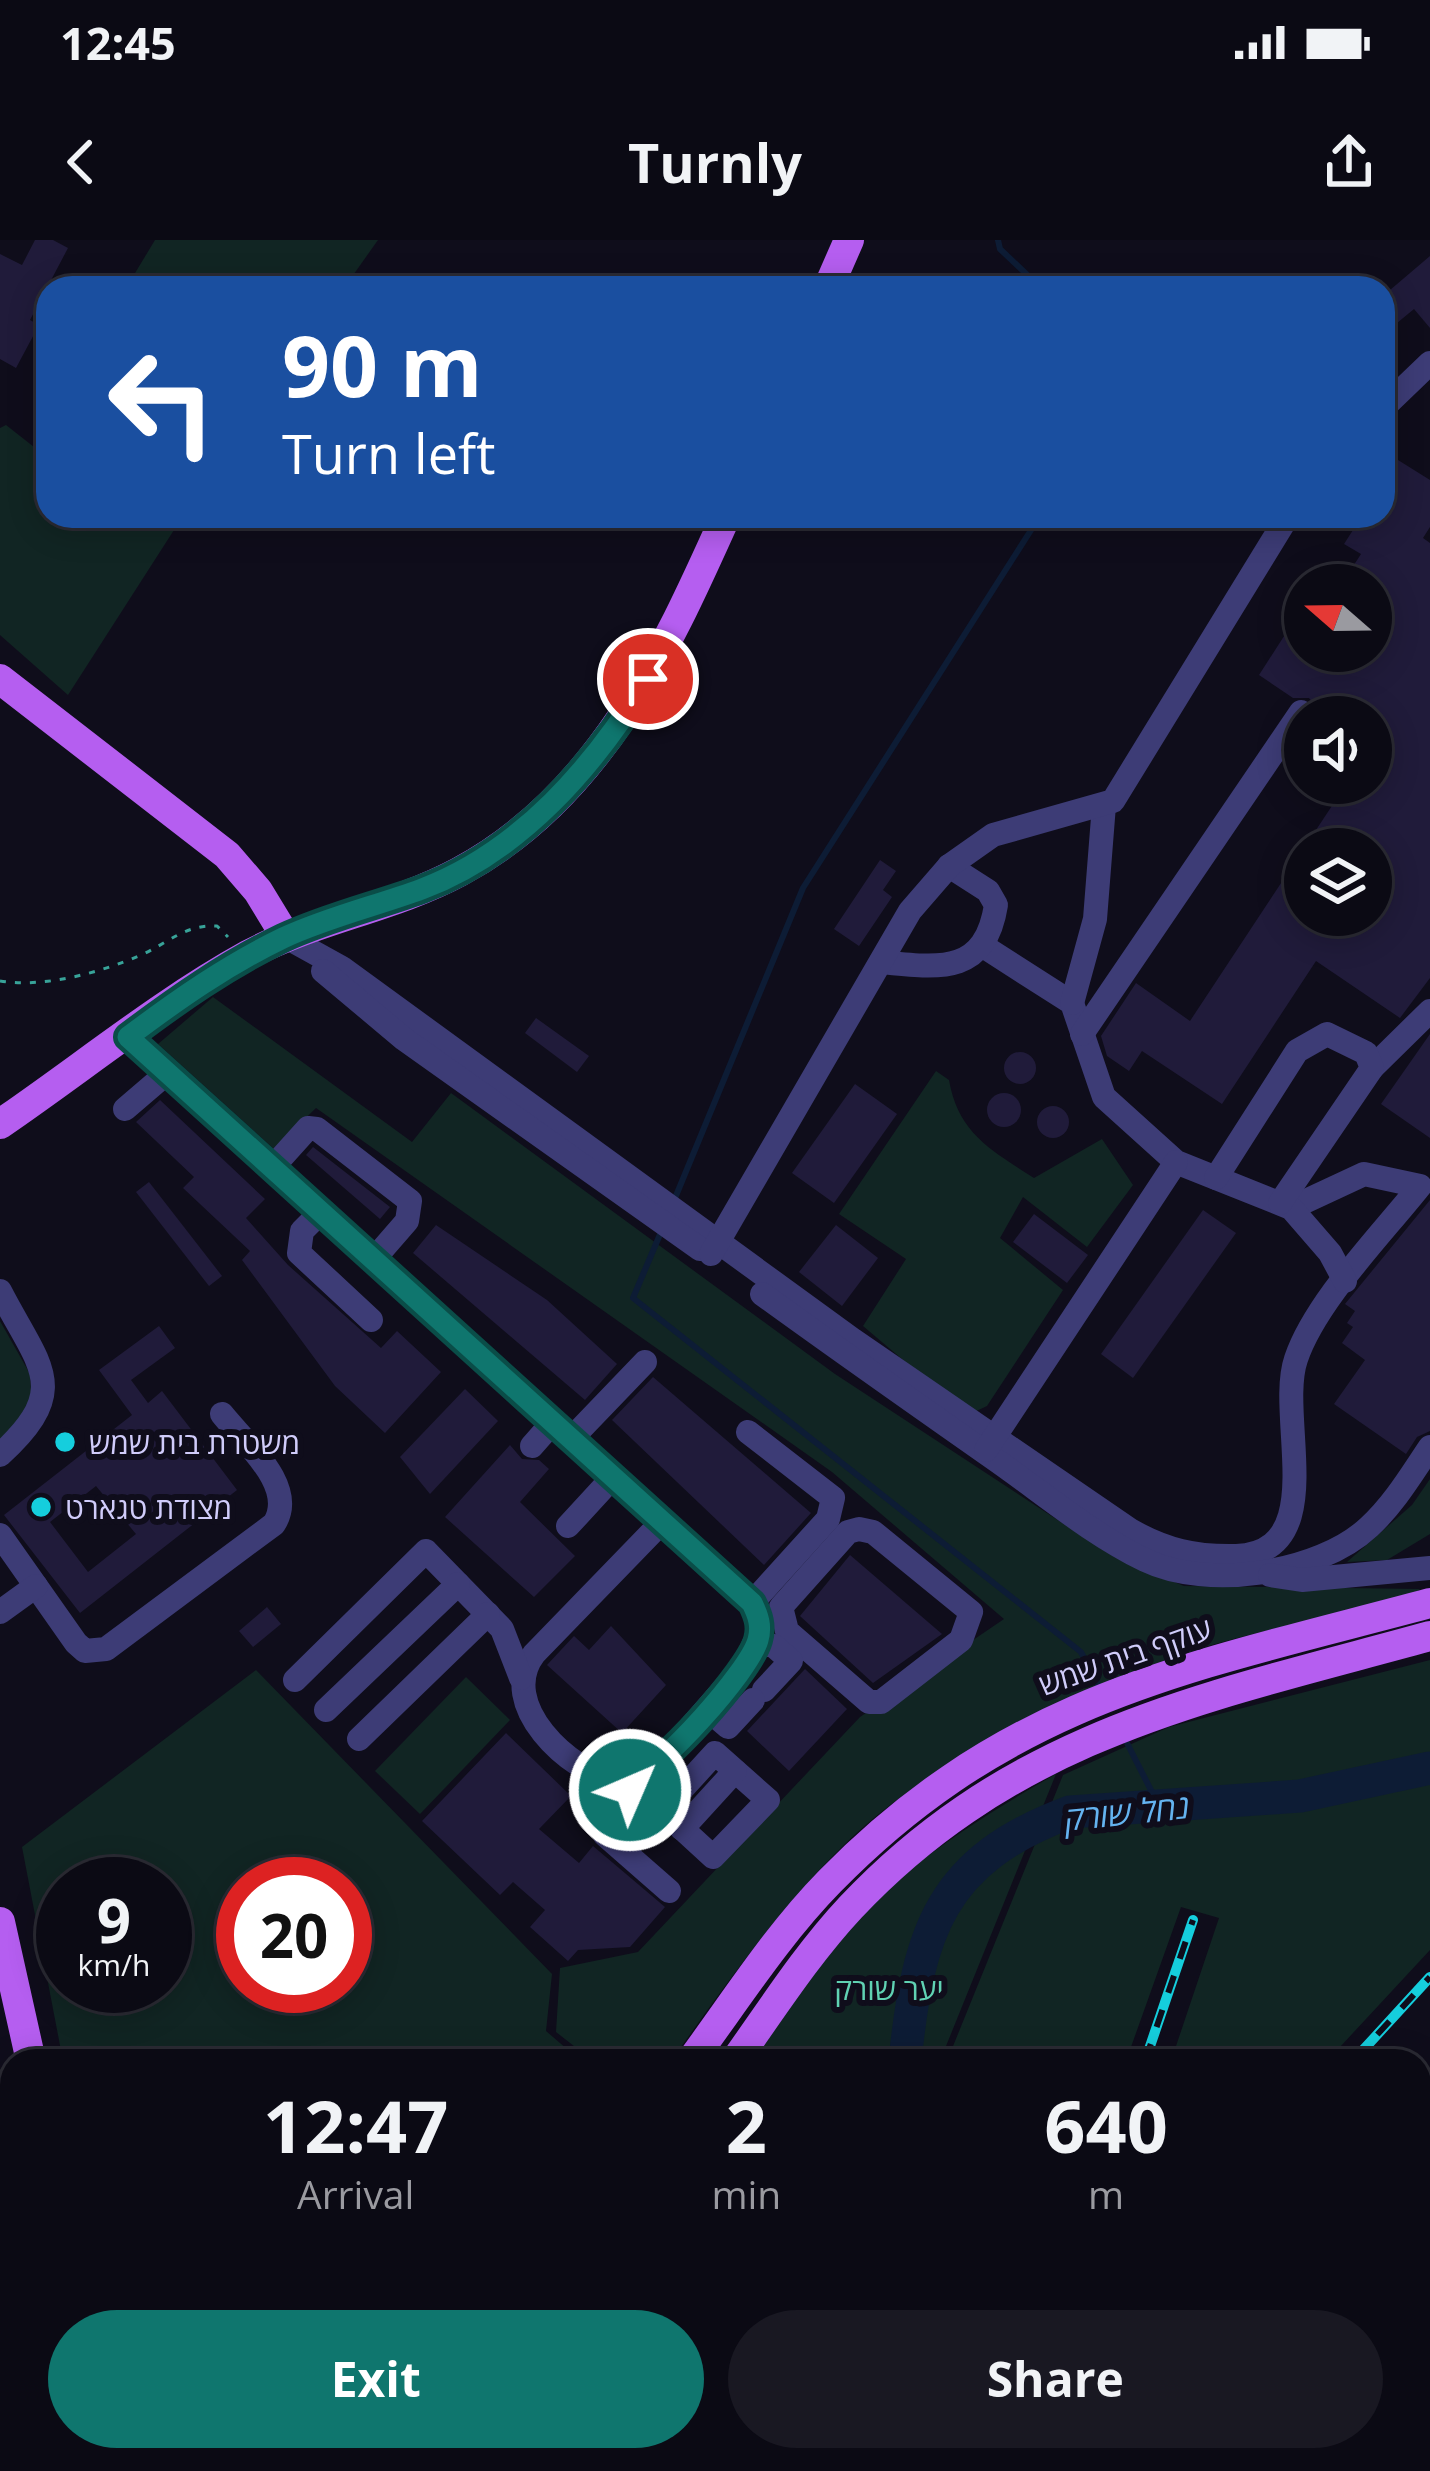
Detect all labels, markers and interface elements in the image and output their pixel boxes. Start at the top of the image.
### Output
text: 12:45 [60,12,176,73]
text: Turnly [628,125,802,199]
icon: back [48,129,114,195]
icon: share [1316,129,1382,195]
text: 90 m [282,307,482,422]
icon: left [84,324,240,480]
text: Turn left [282,416,495,490]
north arrow [1284,564,1392,672]
map controls [1284,564,1392,936]
pin [597,628,699,730]
icon: arrive [615,646,681,712]
button: sound [1284,696,1392,804]
button: layers [1284,828,1392,936]
place label: משטרת בית שמש [89,1422,300,1463]
marker: משטרת בית שמש [52,1429,78,1455]
place label: מצודת טגארט [65,1487,232,1528]
marker: מצודת טגארט [28,1494,54,1520]
street label: עוקף בית שמש [1033,1607,1217,1705]
position arrow [567,1727,693,1853]
water label: נחל שורק [1060,1783,1192,1841]
speed limit sign: 20 [216,1857,372,2013]
text: 9 [97,1879,131,1961]
text: km/h [78,1944,150,1985]
park label: יער שורק [834,1968,944,2009]
text: 12:47 [263,2076,448,2174]
text: 2 [726,2076,767,2174]
text: 640 [1044,2076,1168,2174]
text: Arrival [297,2167,414,2220]
text: min [711,2167,781,2220]
text: m [1088,2167,1124,2220]
button: Exit [48,2310,704,2448]
button: Share [728,2310,1383,2448]

